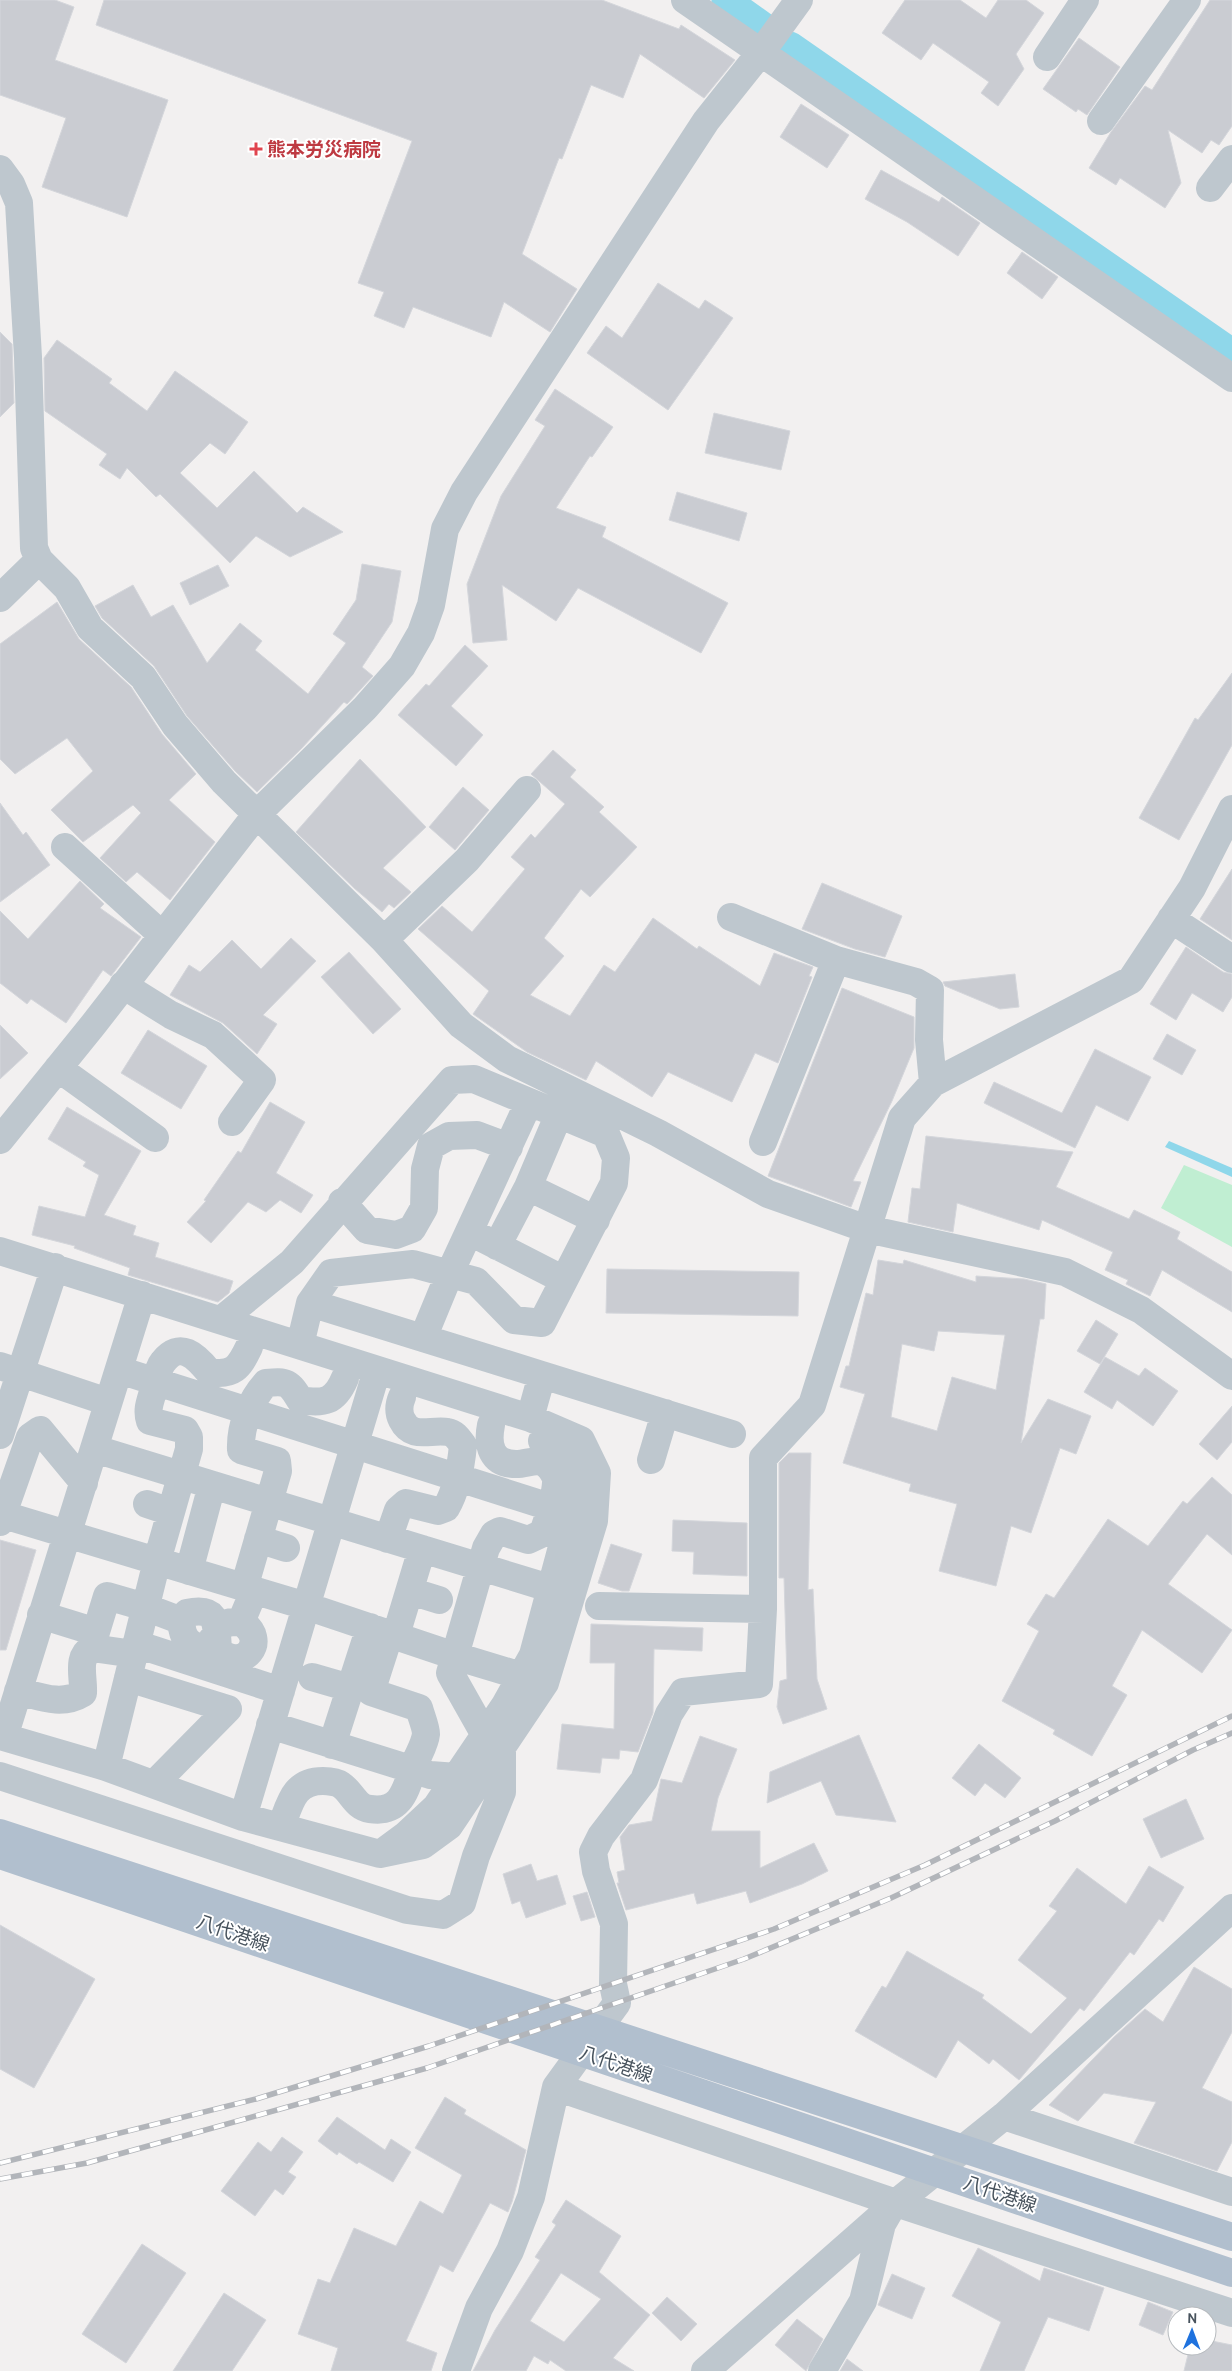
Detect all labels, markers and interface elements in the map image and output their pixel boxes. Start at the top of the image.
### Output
place label: 熊本労災病院 [267,138,381,161]
marker: 熊本労災病院 [249,142,263,156]
street label: 八代港線 [193,1910,273,1956]
street label: 八代港線 [576,2041,656,2087]
street label: 八代港線 [960,2171,1040,2217]
north arrow [1167,2306,1217,2356]
text: N [1187,2309,1197,2327]

